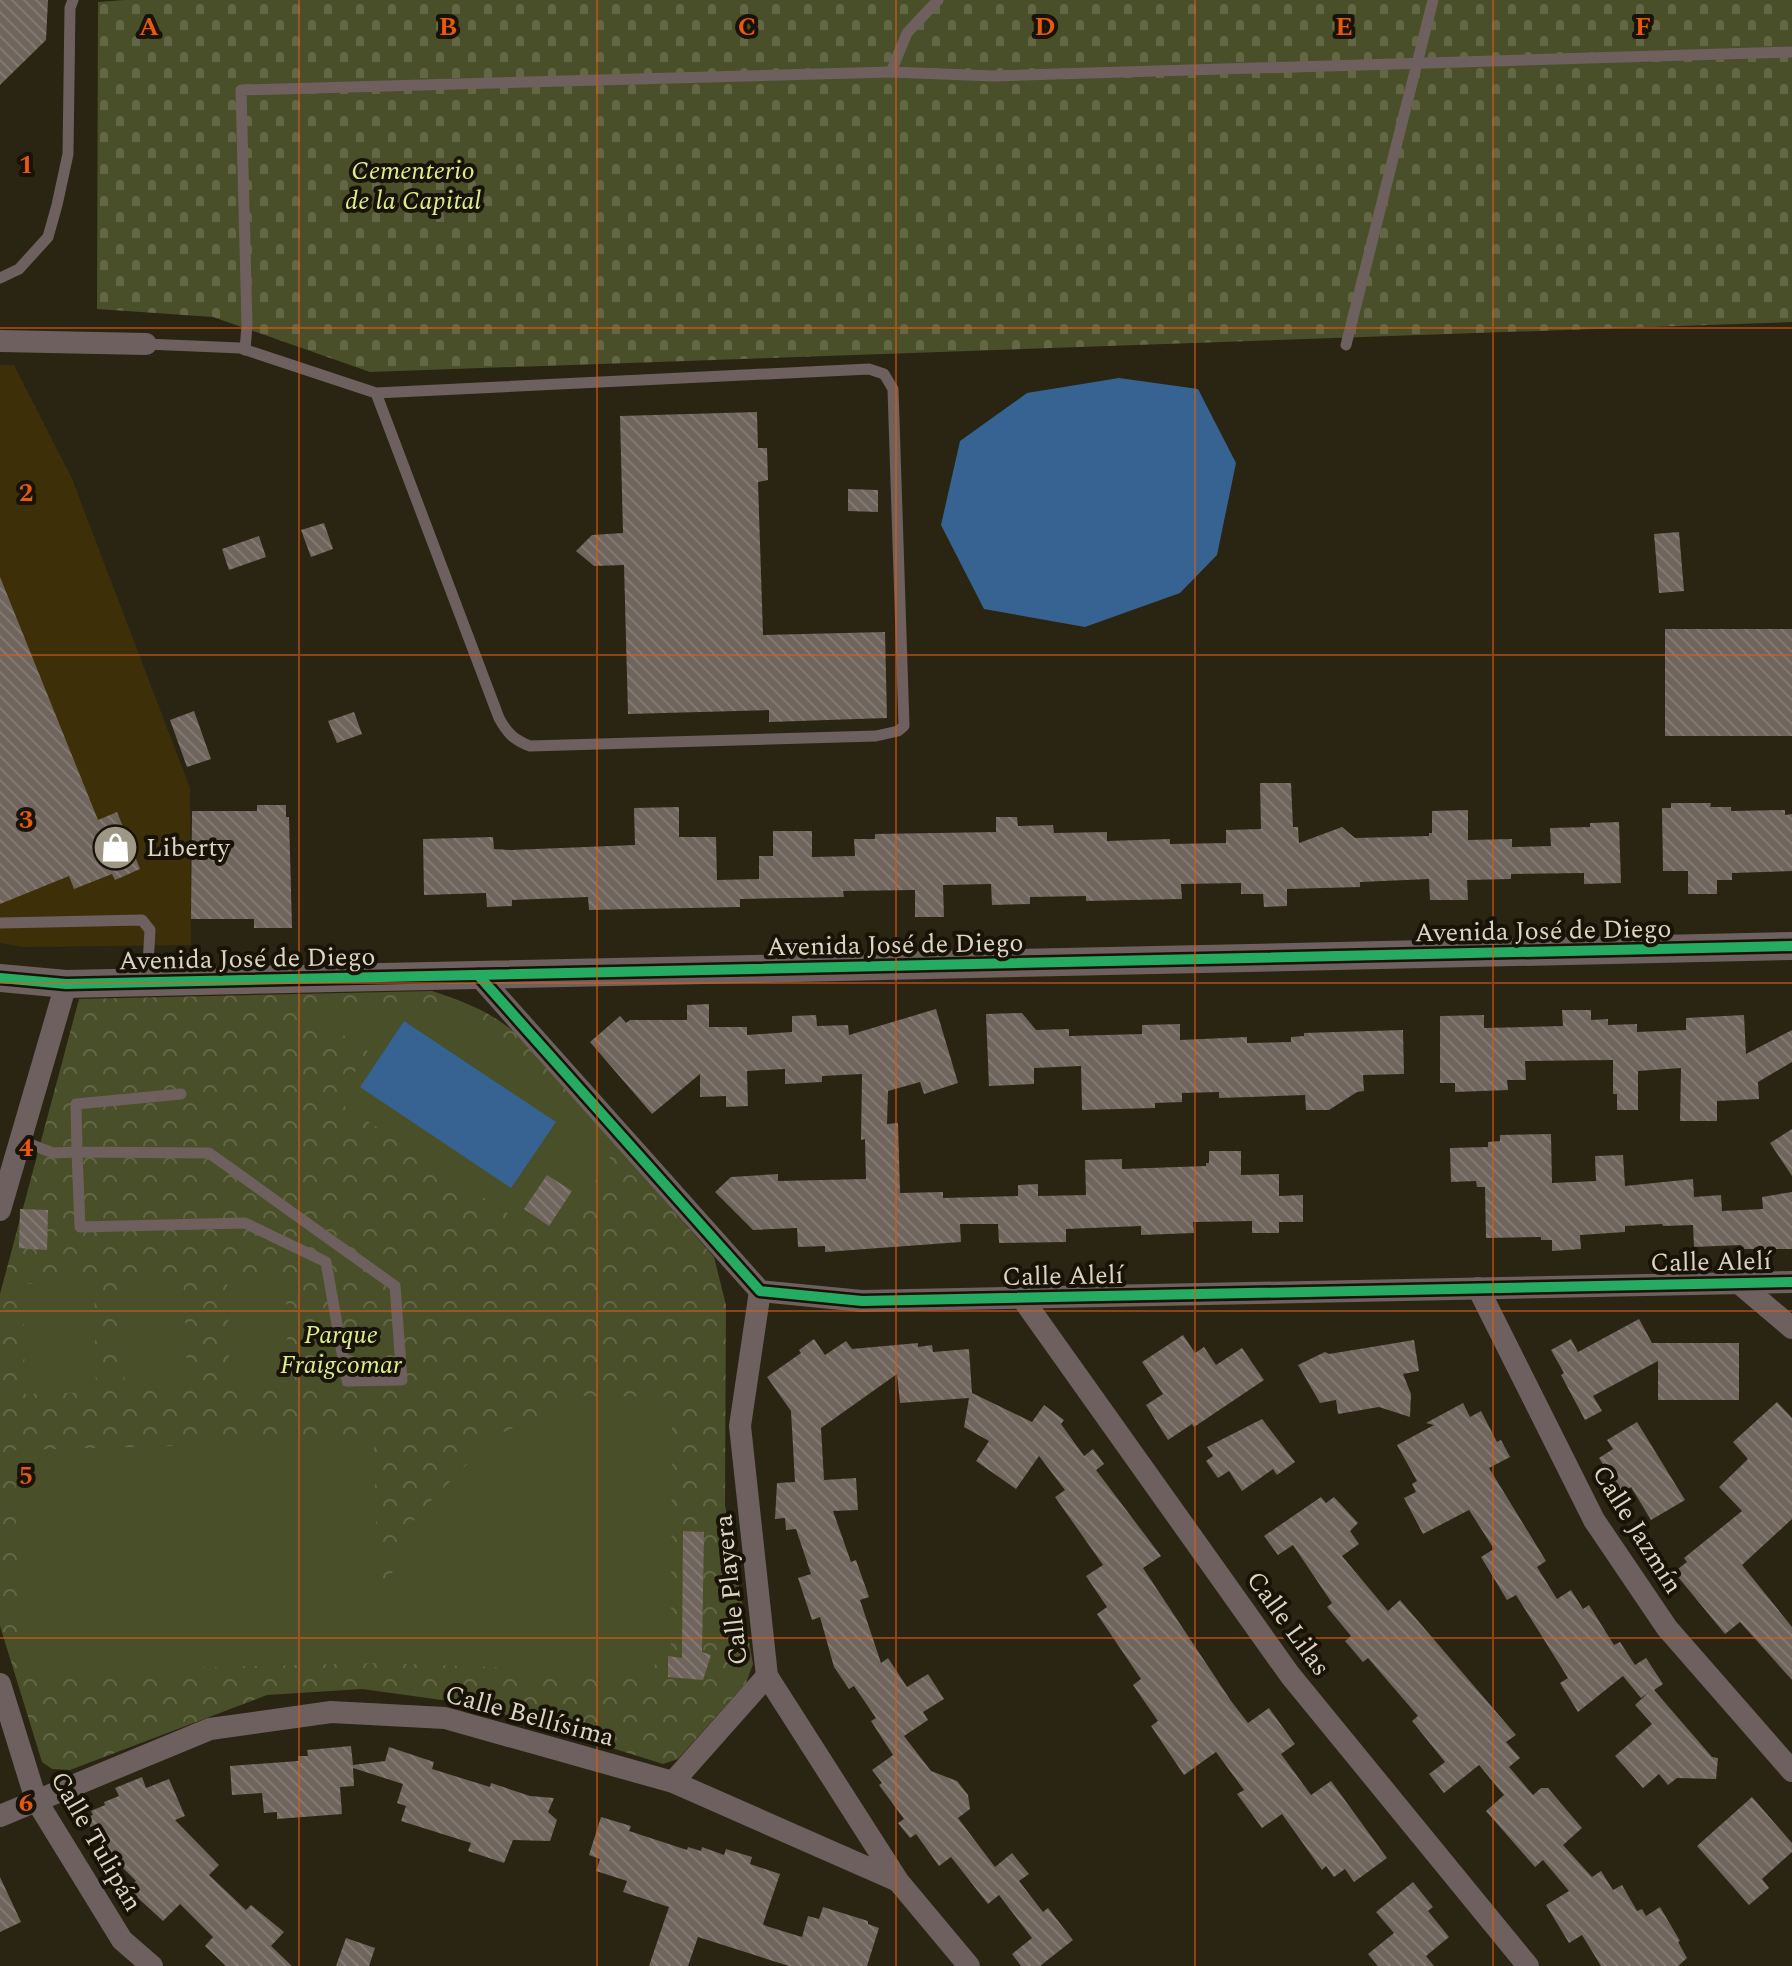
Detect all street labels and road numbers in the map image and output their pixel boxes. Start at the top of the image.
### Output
street label: Avenida José de Diego [1414,909,1672,953]
street label: Avenida José de Diego [766,923,1024,967]
street label: Avenida José de Diego [118,937,376,981]
street label: Calle Alelí [1650,1241,1774,1283]
street label: Calle Alelí [1002,1255,1126,1297]
street label: Calle Jazmín [1582,1457,1693,1602]
street label: Calle Playera [703,1512,759,1667]
street label: Calle Lilas [1236,1562,1340,1685]
street label: Calle Bellísima [441,1674,619,1758]
street label: Calle Tulipán [40,1764,153,1919]

